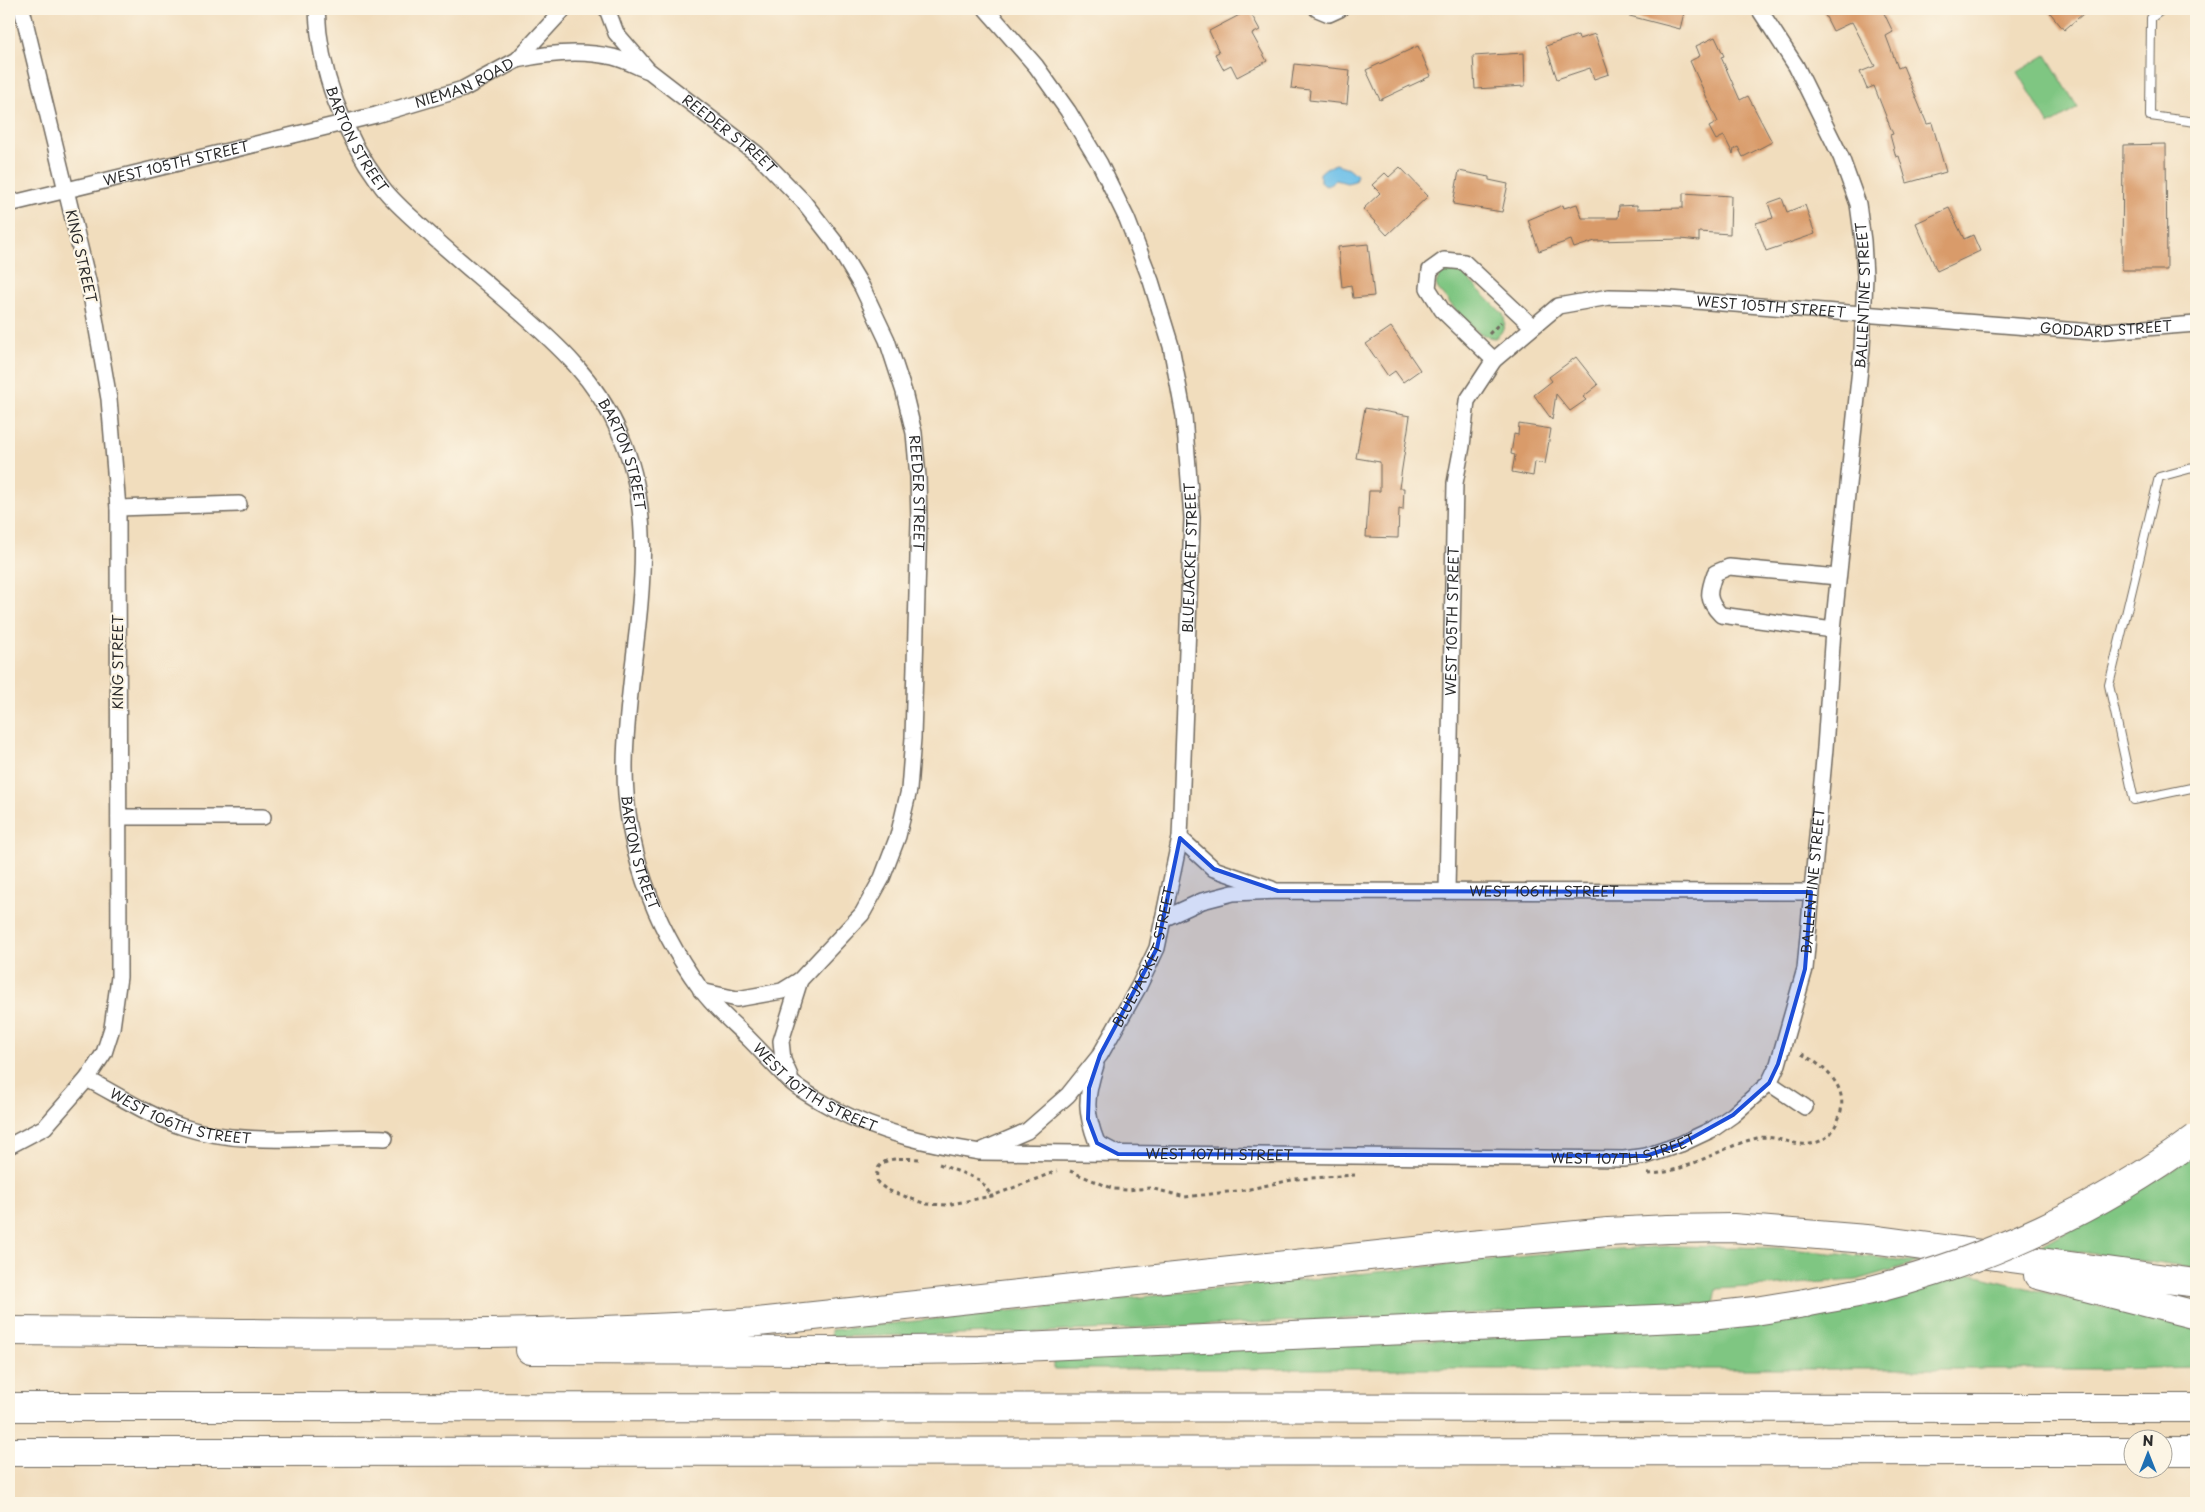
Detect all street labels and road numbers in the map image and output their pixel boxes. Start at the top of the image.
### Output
street label: NIEMAN ROAD [412,52,518,113]
street label: BARTON STREET [321,83,394,197]
street label: REEDER STREET [678,89,782,178]
street label: WEST 105TH STREET [101,135,252,191]
street label: KING STREET [61,207,103,305]
street label: BALLENTINE STREET [1849,220,1875,370]
street label: WEST 105TH STREET [1696,290,1847,323]
street label: GODDARD STREET [2039,315,2173,342]
street label: BARTON STREET [593,394,651,512]
street label: REEDER STREET [904,434,930,552]
street label: BLUEJACKET STREET [1177,481,1202,633]
street label: WEST 105TH STREET [1440,546,1464,696]
street label: KING STREET [107,614,128,710]
street label: BARTON STREET [616,794,665,913]
street label: BALLENTINE STREET [1795,806,1830,955]
street label: WEST 106TH STREET [1469,880,1619,902]
street label: BLUEJACKET STREET [1107,885,1180,1031]
street label: WEST 107TH STREET [748,1038,880,1137]
street label: WEST 106TH STREET [106,1082,252,1149]
street label: WEST 107TH STREET [1550,1127,1699,1169]
street label: WEST 107TH STREET [1145,1143,1294,1165]

